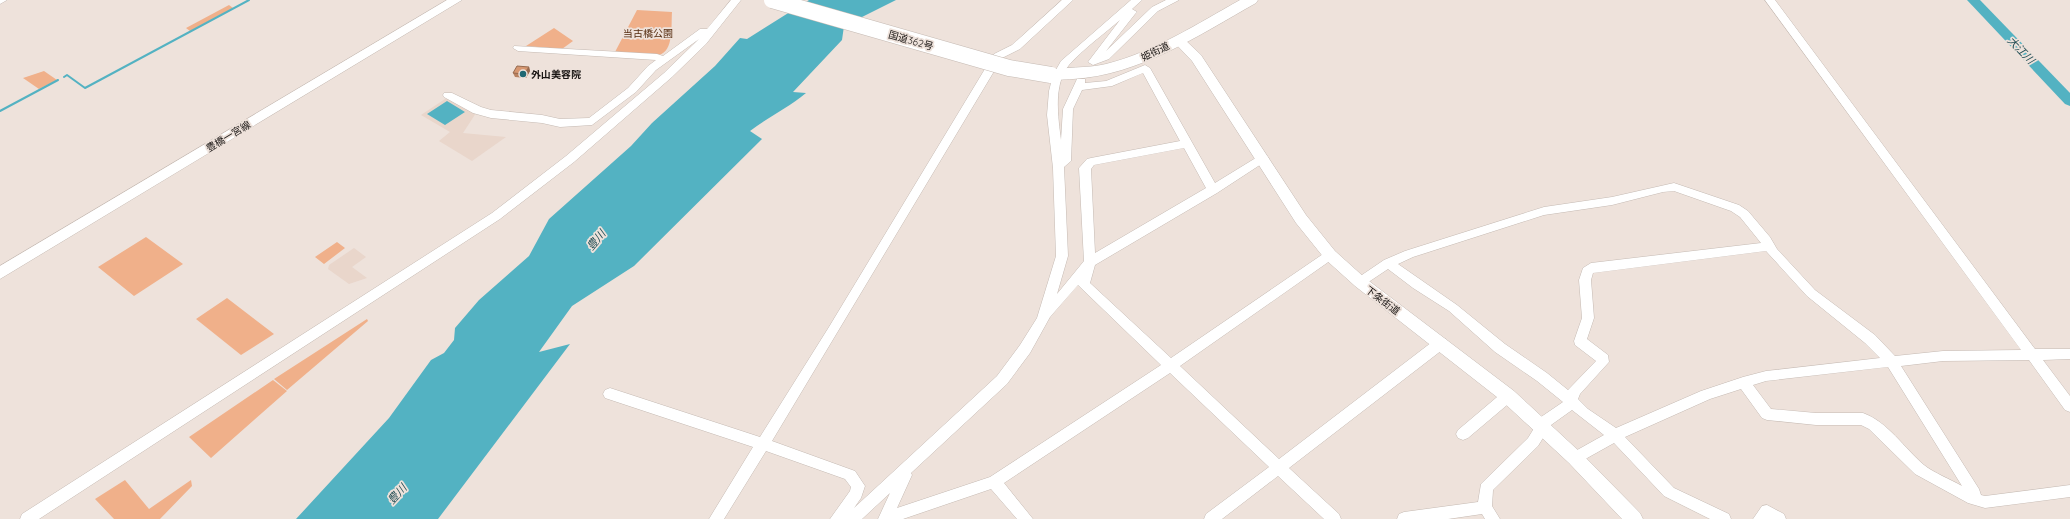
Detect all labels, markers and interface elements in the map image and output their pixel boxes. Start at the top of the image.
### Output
park label: 当古橋公園 [623,27,673,40]
street label: 国道362号 [887,28,935,53]
water label: 大江川 [2005,33,2038,67]
street label: 姫街道 [1139,39,1172,64]
place label: 外山美容院 [531,68,581,81]
marker: 外山美容院 [518,69,528,79]
street label: 豊橋一宮線 [203,118,253,155]
water label: 豊川 [584,226,609,253]
street label: 下条街道 [1363,283,1403,318]
water label: 豊川 [384,480,410,507]

